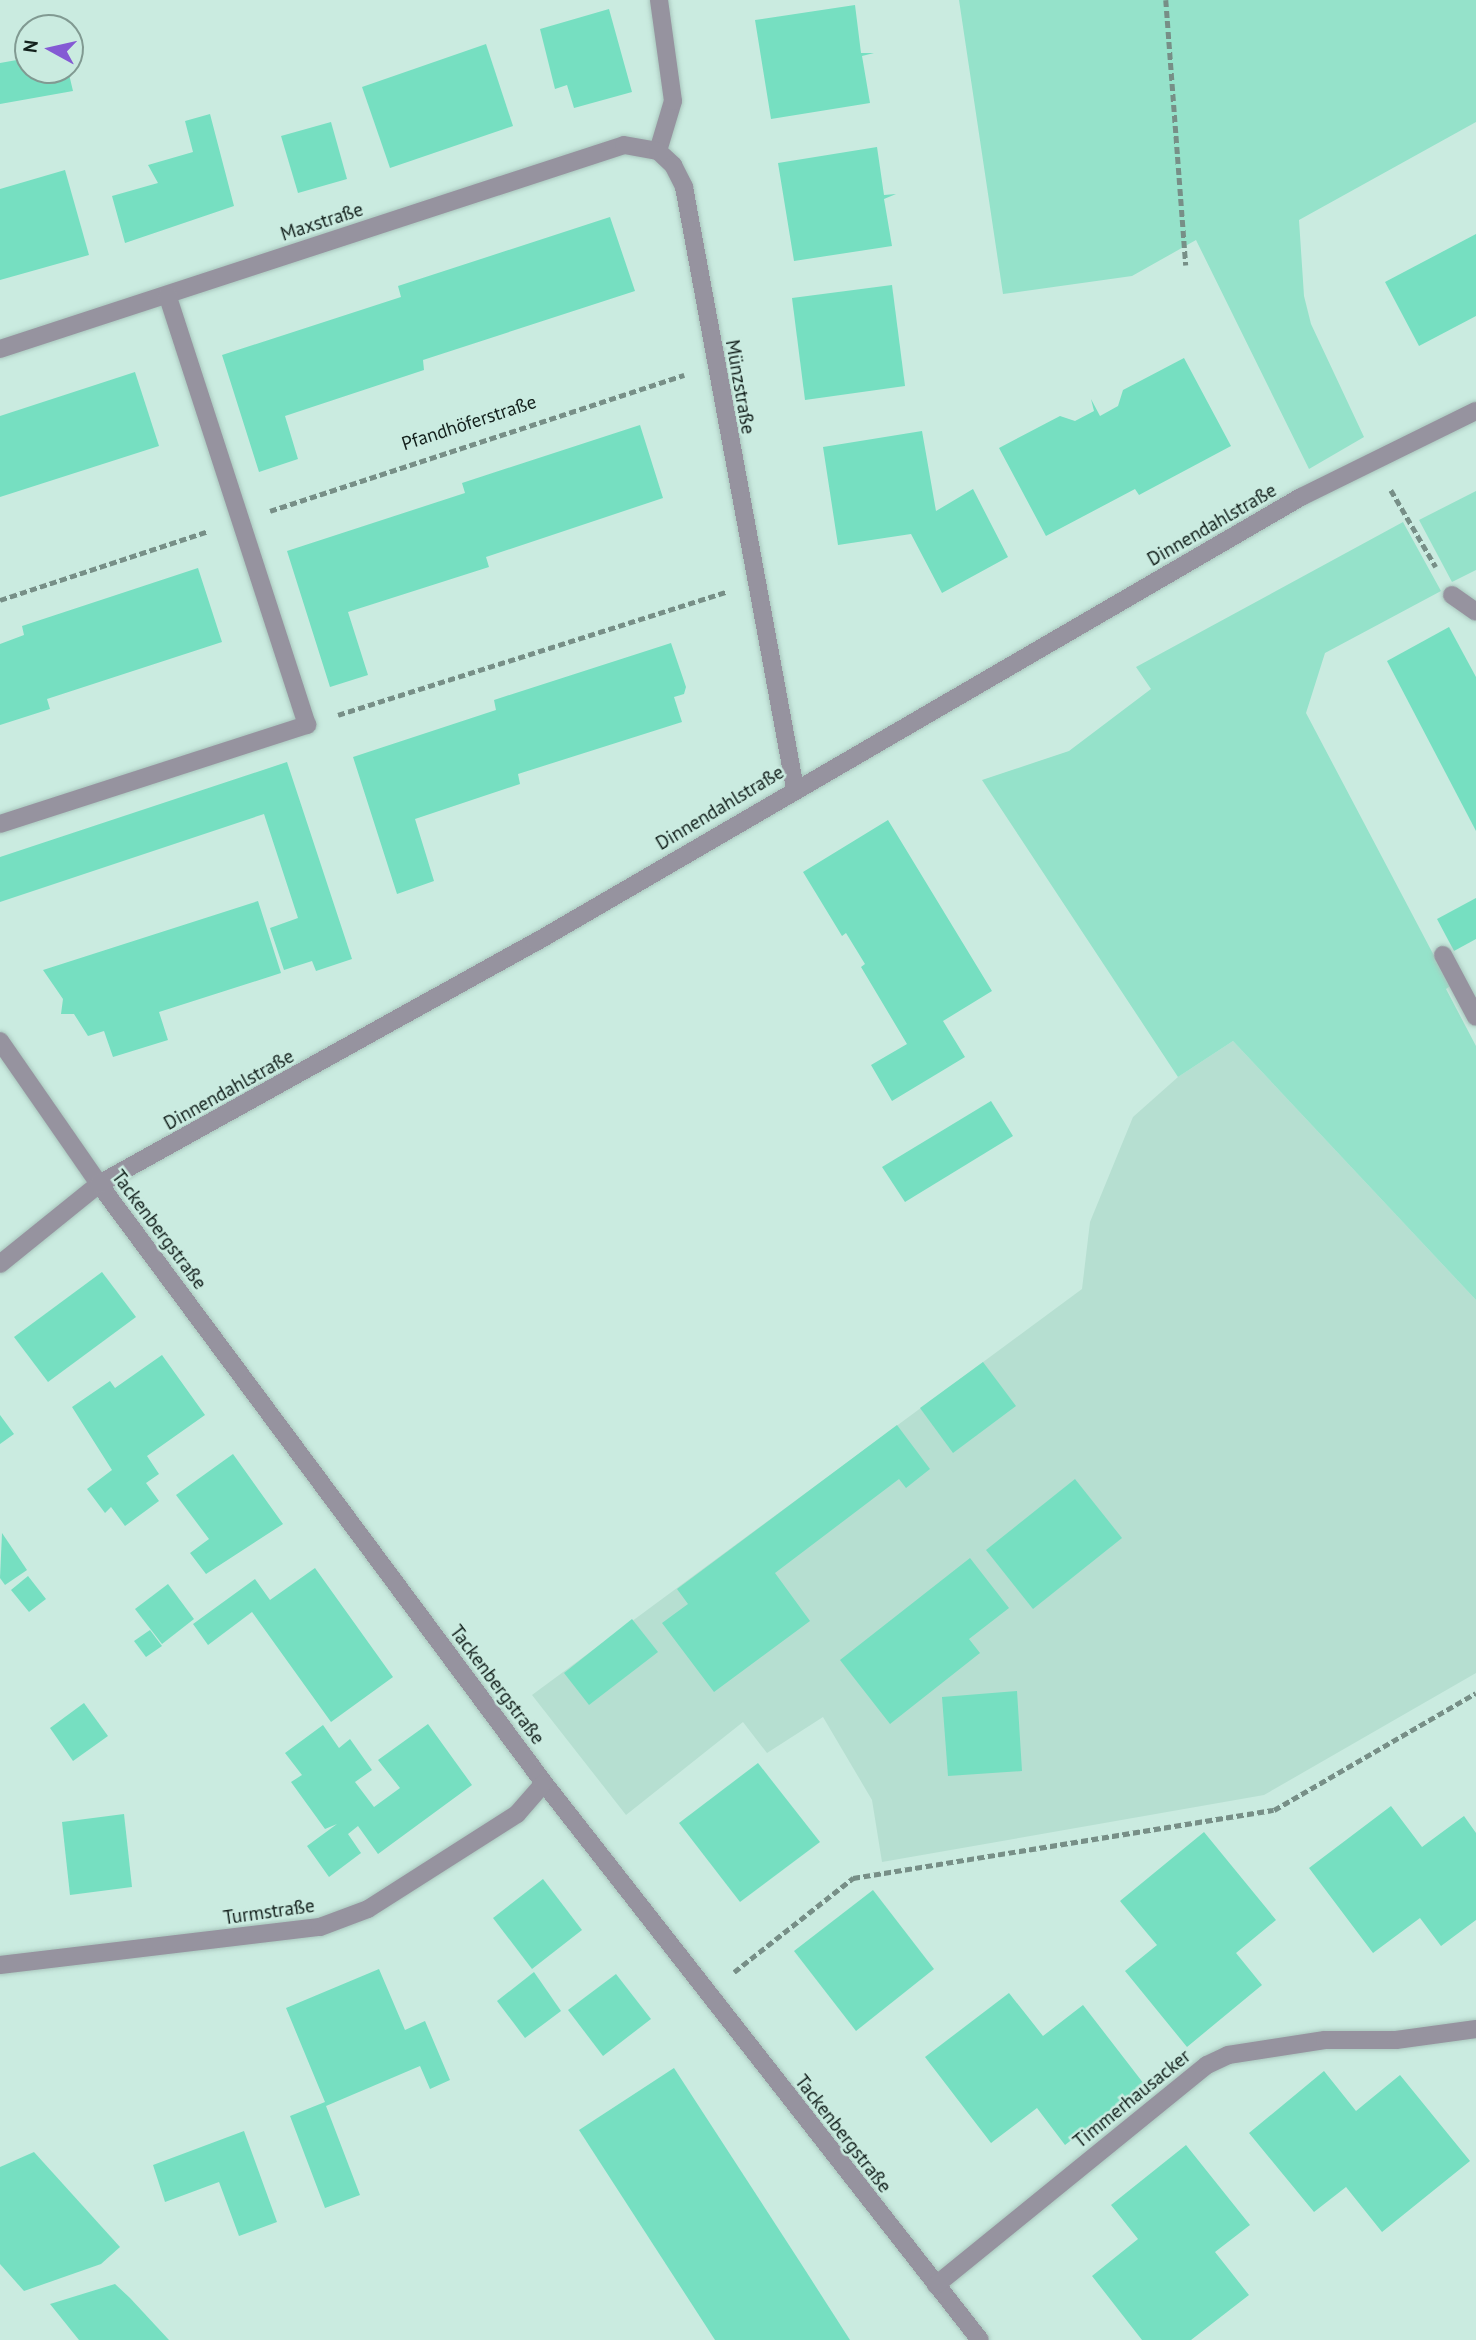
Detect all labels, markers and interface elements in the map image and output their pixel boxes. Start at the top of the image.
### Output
north arrow [14,14,84,84]
text: N [17,39,43,54]
street label: Maxstraße [278,198,366,246]
street label: Münzstraße [720,338,760,436]
street label: Pfandhöferstraße [399,390,539,456]
street label: Dinnendahlstraße [1143,479,1281,571]
street label: Dinnendahlstraße [652,761,788,855]
street label: Dinnendahlstraße [160,1045,298,1135]
street label: Tackenbergstraße [107,1166,211,1294]
street label: Tackenbergstraße [445,1621,549,1749]
street label: Turmstraße [222,1894,316,1930]
street label: Timmerhausacker [1069,2045,1195,2153]
street label: Tackenbergstraße [790,2071,896,2197]

